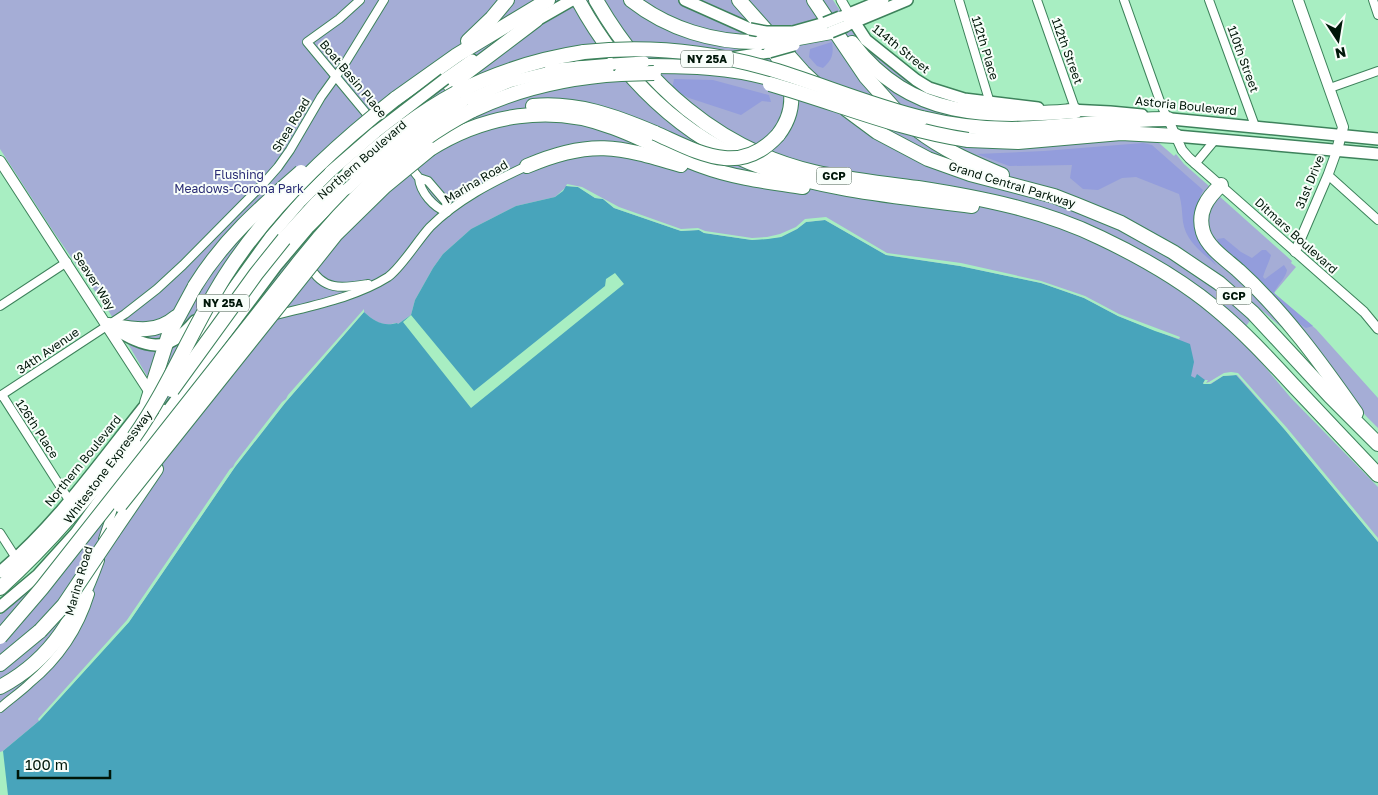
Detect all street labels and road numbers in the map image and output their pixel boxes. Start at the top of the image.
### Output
street label: 112th Place [969,14,1002,82]
street label: 112th Street [1049,16,1086,86]
street label: 114th Street [870,21,933,76]
street label: 110th Street [1224,23,1263,94]
street label: Boat Basin Place [317,37,390,120]
road number: NY 25A [681,51,733,68]
street label: Astoria Boulevard [1135,93,1238,118]
street label: Shea Road [268,95,313,155]
street label: Northern Boulevard [314,117,409,203]
street label: 31st Drive [1292,153,1327,211]
street label: Marina Road [441,157,510,206]
street label: Grand Central Parkway [947,158,1078,211]
road number: GCP [816,168,852,185]
street label: Ditmars Boulevard [1252,195,1341,277]
street label: Seaver Way [70,249,119,313]
road number: GCP [1216,288,1252,304]
road number: NY 25A [197,294,249,312]
street label: 34th Avenue [14,324,82,377]
street label: 126th Place [13,396,62,461]
street label: Whitestone Expressway [60,407,155,526]
street label: Northern Boulevard [41,412,124,509]
street label: Marina Road [61,544,96,617]

